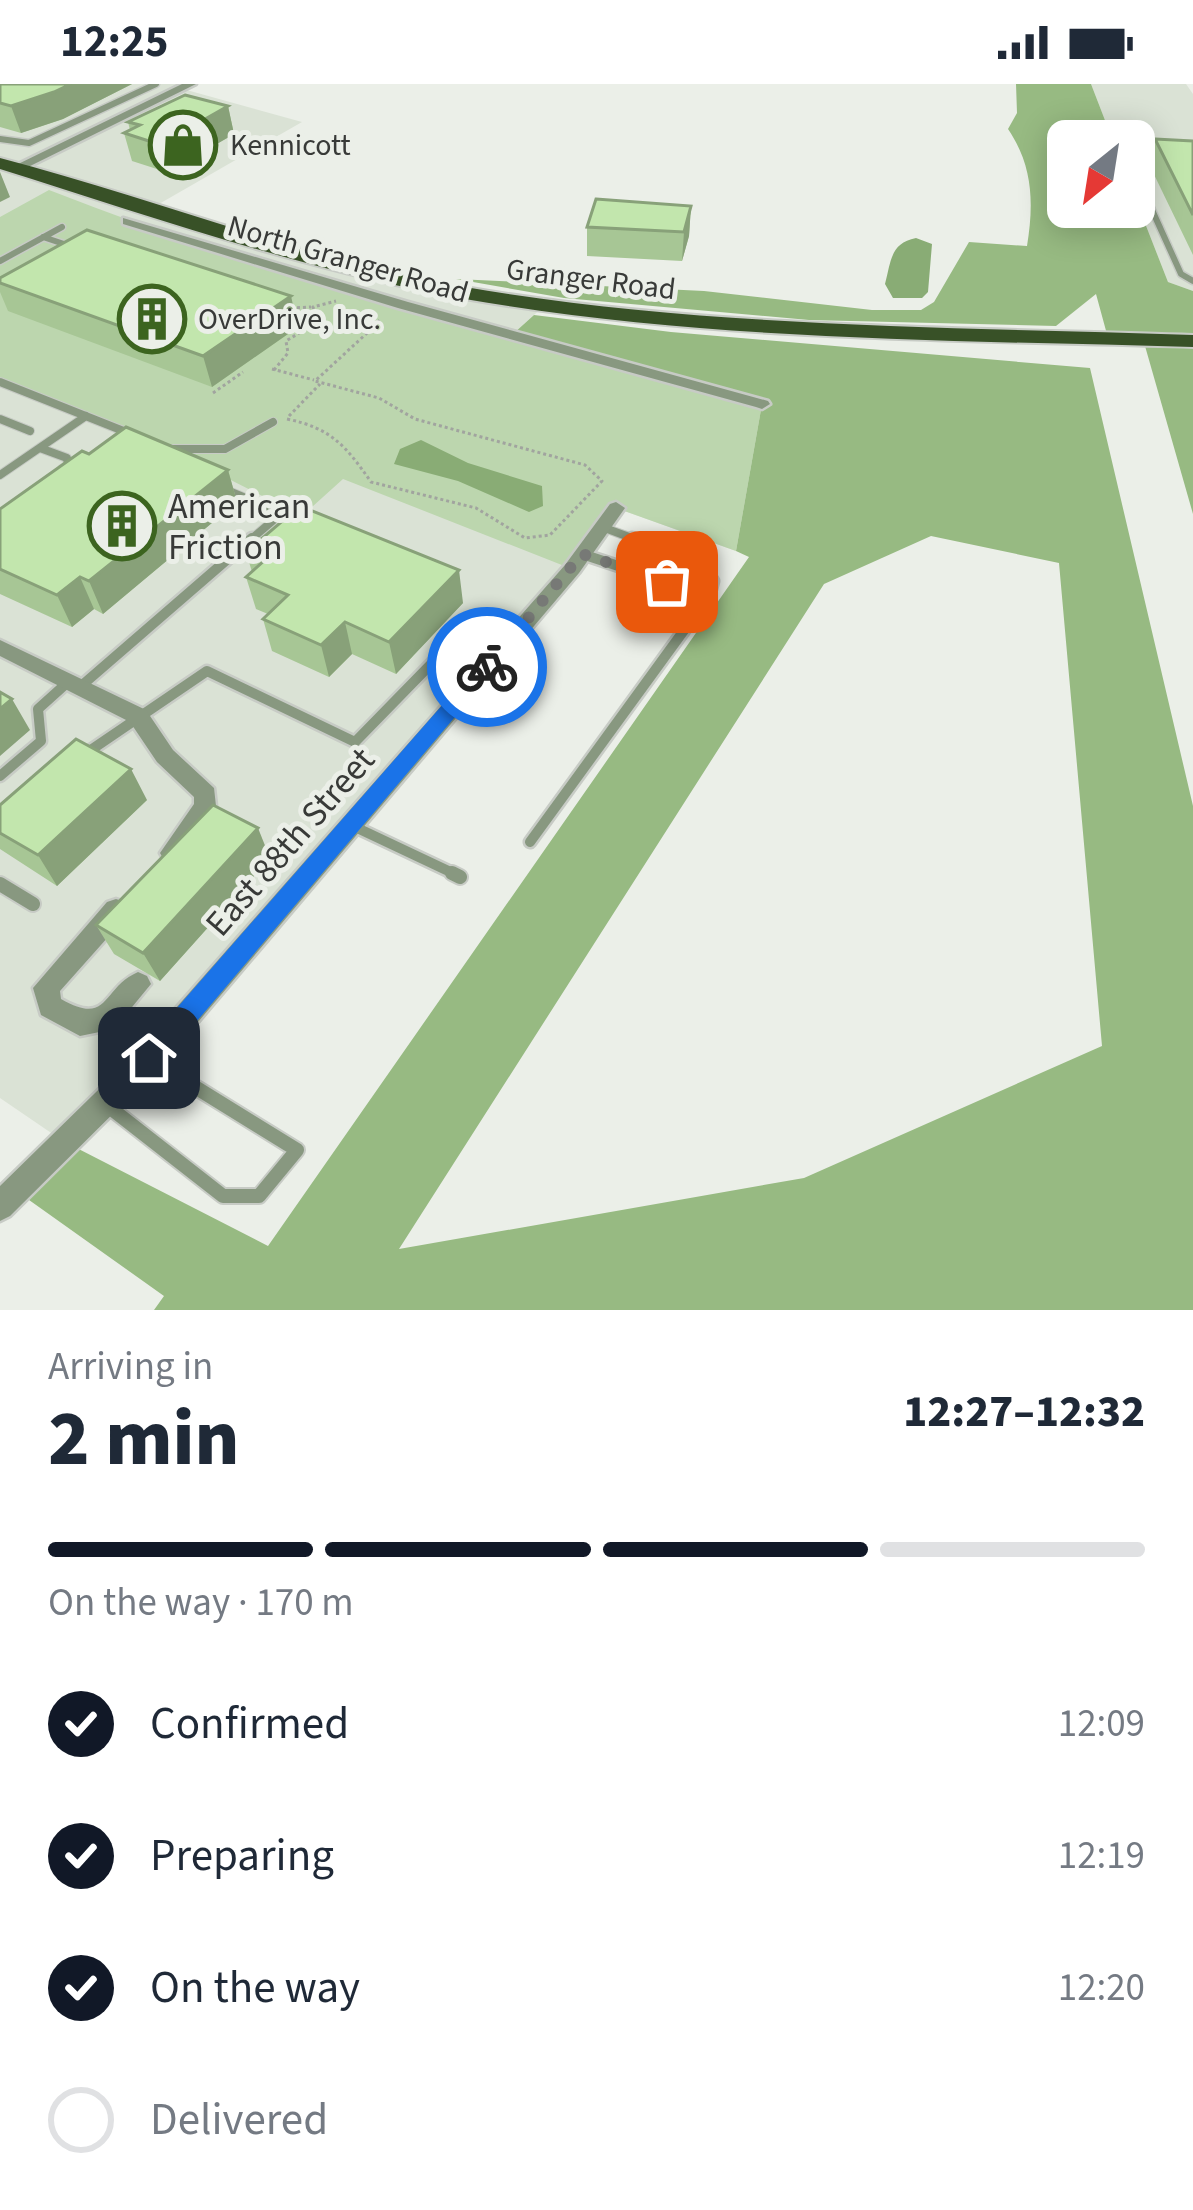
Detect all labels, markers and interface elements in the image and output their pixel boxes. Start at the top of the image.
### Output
text: 12:25 [60,10,169,74]
shop icon: Kennicott [148,110,218,180]
north arrow [1047,120,1155,228]
map controls [1047,120,1155,228]
place label: Kennicott [230,124,351,167]
street label: North Granger Road [222,205,473,314]
street label: Granger Road [504,248,678,311]
building icon: OverDrive, Inc. [117,284,187,354]
place label: OverDrive, Inc. [198,298,381,341]
place label: American Friction [168,481,311,573]
building icon: American Friction [87,491,157,561]
pin [616,531,718,633]
icon: bag [634,549,700,615]
courier [427,607,547,727]
icon: bike [454,634,520,700]
street label: East 88th Street [194,736,387,948]
pin [98,1007,200,1109]
icon: home [116,1025,182,1091]
text: Arriving in [48,1339,213,1395]
text: 12:27–12:32 [903,1380,1145,1444]
text: 2 min [48,1384,240,1495]
text: On the way · 170 m [48,1575,354,1631]
icon: check [48,1691,114,1757]
text: Confirmed [150,1692,349,1756]
text: 12:09 [1058,1696,1145,1752]
icon: check [48,1823,114,1889]
text: Preparing [150,1824,334,1888]
text: 12:19 [1058,1828,1145,1884]
icon: check [48,1955,114,2021]
text: On the way [150,1956,360,2020]
text: 12:20 [1058,1960,1145,2016]
text: Delivered [150,2088,328,2152]

